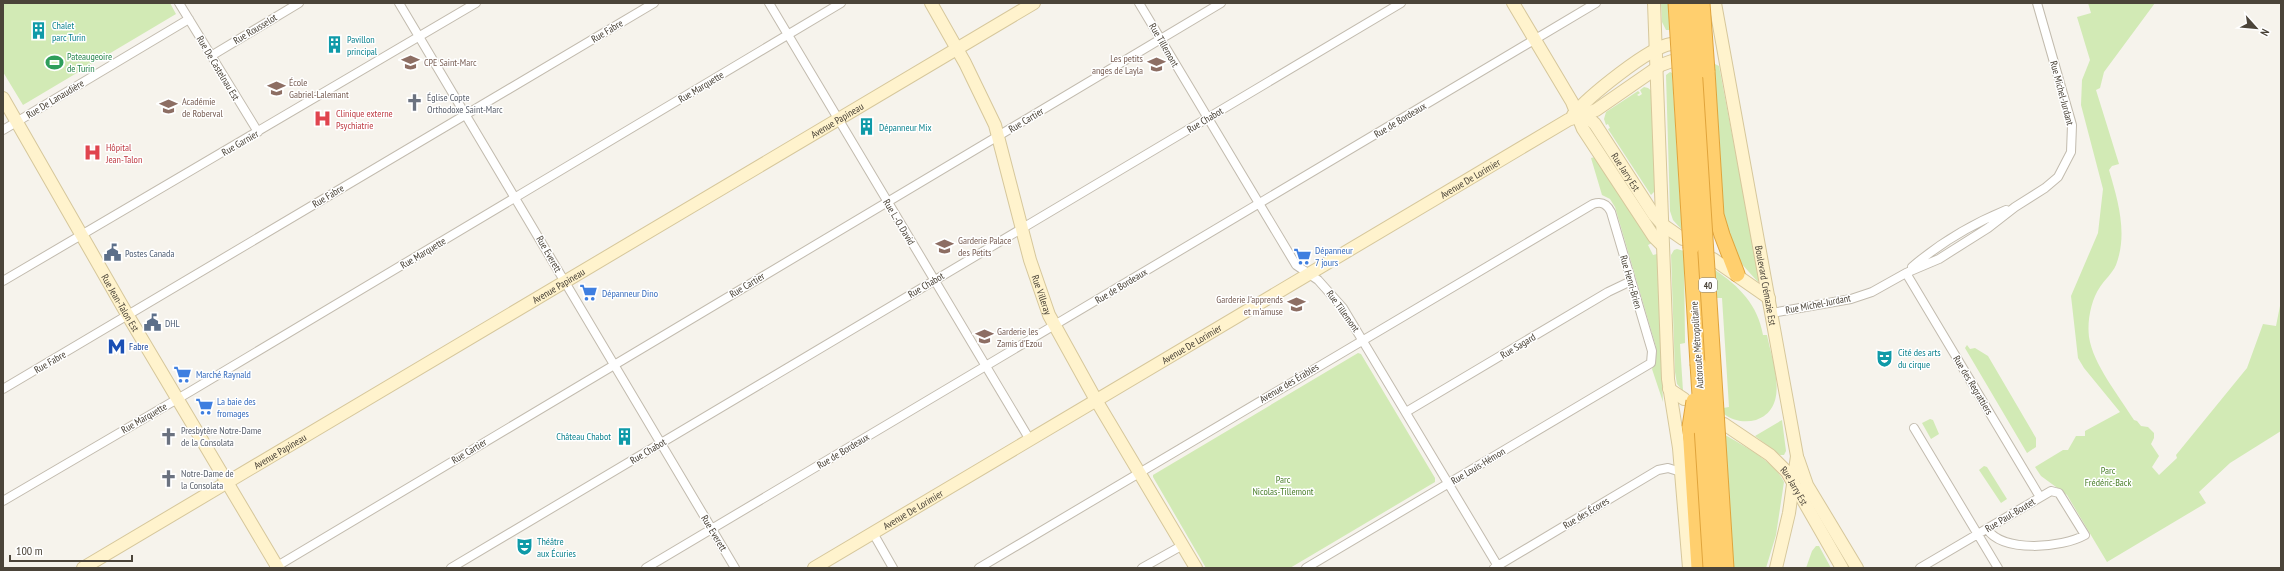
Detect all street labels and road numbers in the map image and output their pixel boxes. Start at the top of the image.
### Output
street label: Rue Rousselot [231,11,279,47]
street label: Rue Fabre [589,16,625,46]
street label: Rue Tillemont [1146,21,1182,69]
street label: Rue De Castelnau Est [194,33,243,103]
street label: Rue Michel-Jurdant [2047,59,2077,127]
street label: Rue Marquette [676,68,726,106]
street label: Rue De Lanaudière [24,77,86,121]
street label: Avenue Papineau [808,99,866,141]
street label: Rue de Bordeaux [1372,99,1428,141]
street label: Rue Cartier [1006,104,1046,136]
street label: Rue Chabot [1185,104,1226,136]
street label: Rue Garnier [219,127,261,159]
street label: Rue Jarry Est [1609,150,1643,194]
street label: Avenue De Lorimier [1438,155,1503,201]
street label: Rue Fabre [310,181,346,211]
street label: Rue L.-O. David [880,197,918,247]
street label: Rue Everett [533,233,565,275]
street label: Rue Marquette [398,234,448,272]
street label: Boulevard Crémazie Est [1752,244,1780,327]
street label: Rue Henri-Brien [1617,254,1645,310]
street label: Avenue Papineau [530,265,587,306]
street label: Rue de Bordeaux [1093,265,1149,307]
street label: Rue Cartier [727,269,767,301]
street label: Rue Chabot [906,269,947,301]
street label: Rue Jean-Talon Est [99,272,142,334]
street label: Rue Villeray [1029,273,1055,317]
road number: 40 [1699,278,1717,292]
street label: Rue Tillemont [1323,288,1363,335]
street label: Rue Michel-Jurdant [1784,291,1852,317]
street label: Autoroute Métropolitaine [1687,301,1707,389]
street label: Avenue De Lorimier [1159,321,1224,367]
street label: Rue Sagard [1498,330,1538,362]
street label: Rue Fabre [32,348,68,376]
street label: Rue des Regrattiers [1950,353,1996,418]
street label: Avenue des Érables [1257,360,1321,406]
street label: Rue Marquette [119,400,169,436]
street label: Avenue Papineau [251,430,309,472]
street label: Rue de Bordeaux [815,430,871,472]
street label: Rue Cartier [449,435,489,467]
street label: Rue Chabot [628,435,669,467]
street label: Rue Louis-Hémon [1449,445,1507,487]
street label: Rue Jarry Est [1778,463,1811,508]
street label: Avenue De Lorimier [881,486,945,532]
street label: Rue des Écores [1561,494,1612,532]
street label: Rue Paul-Boutet [1983,495,2038,535]
street label: Rue Everett [698,512,730,554]

